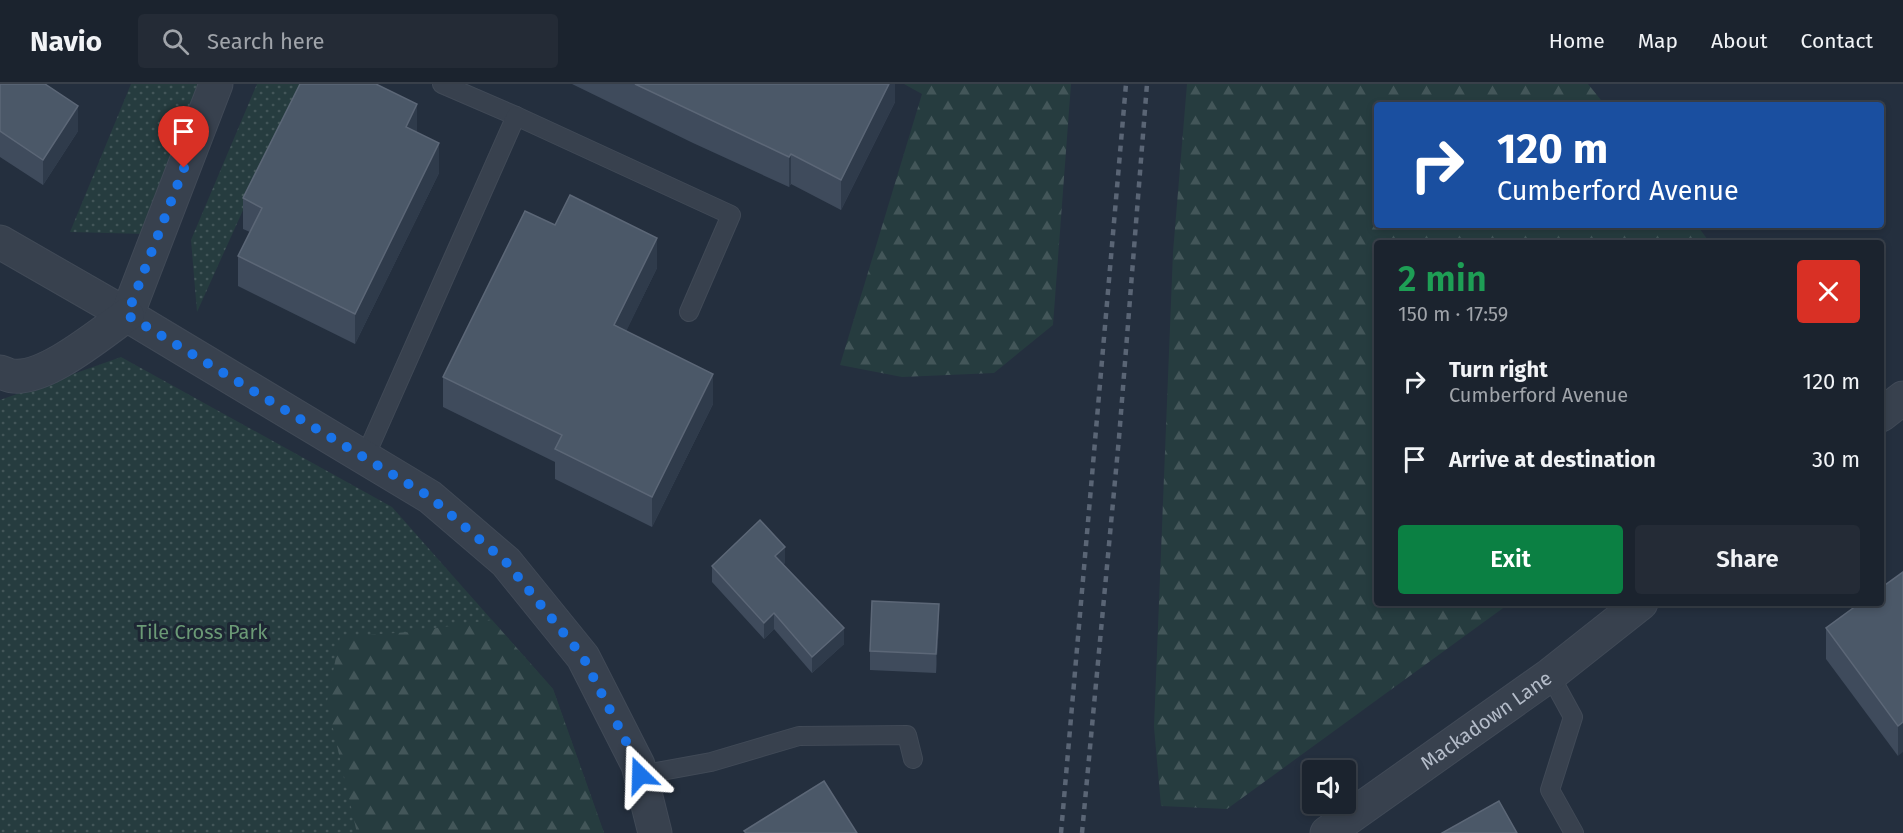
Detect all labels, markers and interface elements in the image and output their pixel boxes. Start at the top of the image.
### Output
search box [138,14,558,68]
text: Navio [30,25,102,58]
icon: search [159,25,192,58]
text: Search here [207,28,325,55]
text: Home [1549,28,1605,54]
text: Map [1638,28,1678,54]
text: About [1711,28,1768,54]
text: Contact [1801,28,1873,54]
pin [158,106,209,168]
icon: arrive [167,115,200,148]
text: 120 m [1497,124,1608,174]
icon: right [1398,126,1476,204]
text: Cumberford Avenue [1497,175,1739,207]
text: 2 min [1398,257,1487,301]
button: close [1797,260,1860,323]
text: 150 m · 17:59 [1398,302,1508,326]
text: Turn right [1449,356,1548,383]
icon: right [1398,365,1431,398]
text: 120 m [1803,368,1860,395]
text: Cumberford Avenue [1449,383,1628,407]
icon: arrive [1398,443,1431,476]
text: Arrive at destination [1449,446,1656,473]
text: 30 m [1812,446,1860,473]
button: Exit [1398,525,1623,594]
button: Share [1635,525,1860,594]
park label: Tile Cross Park [137,620,268,644]
street label: Mackadown Lane [1416,666,1556,775]
position arrow [608,743,672,807]
map controls [1302,760,1356,814]
button: sound [1302,760,1356,814]

